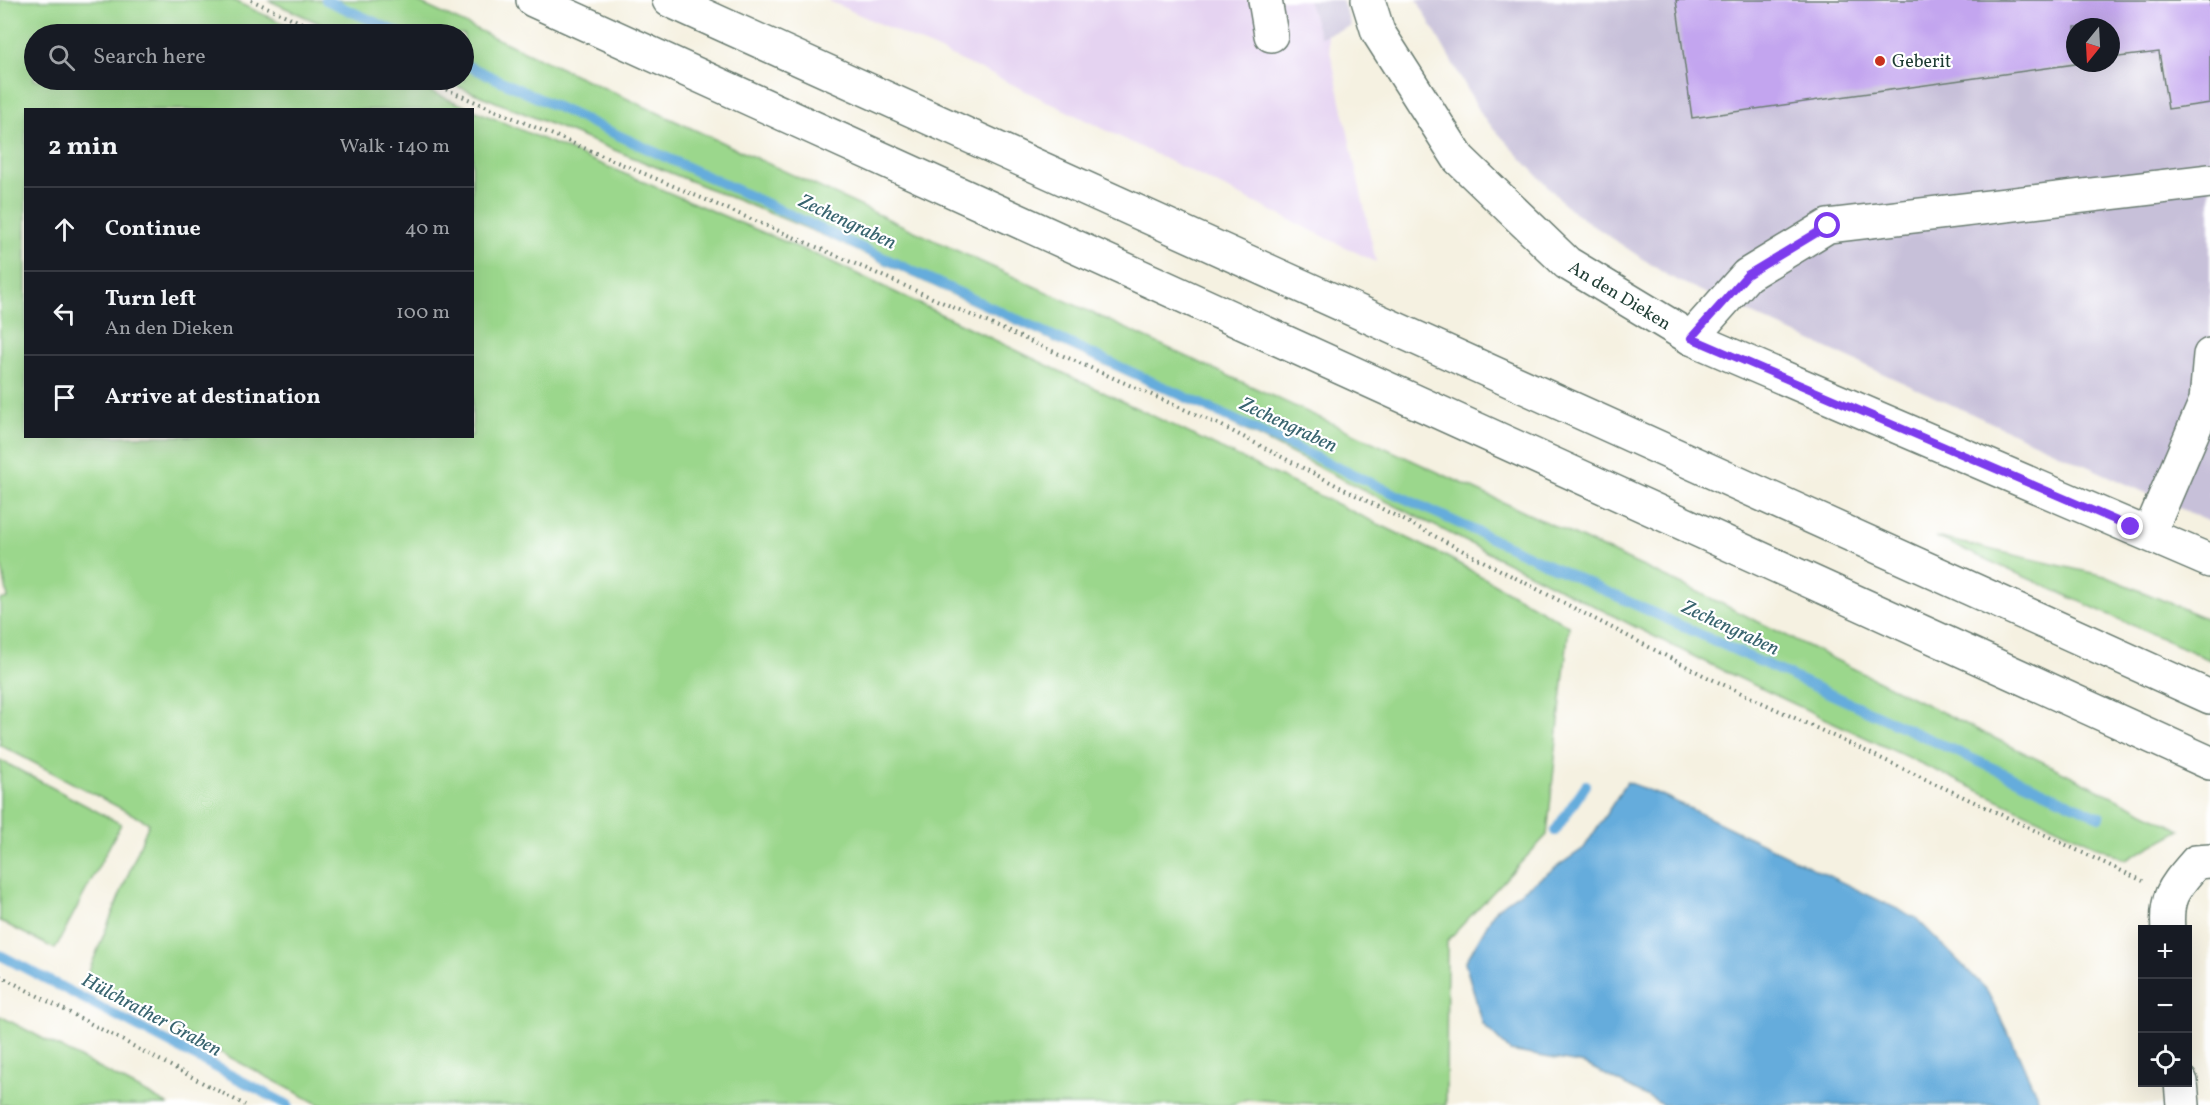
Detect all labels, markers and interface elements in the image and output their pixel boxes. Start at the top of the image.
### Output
north arrow [2066,18,2120,72]
search box [24,24,474,90]
icon: search [45,41,78,74]
text: Search here [93,42,206,73]
place label: Geberit [1892,50,1951,75]
marker: Geberit [1873,54,1887,68]
text: 2 min [48,129,118,165]
text: Walk · 140 m [340,133,450,161]
water label: Zechengraben [793,188,900,258]
route start [1814,212,1840,238]
icon: ahead [48,213,81,246]
text: Continue [105,214,201,245]
text: 40 m [405,215,450,243]
street label: An den Dieken [1563,256,1676,337]
text: Turn left [105,284,196,315]
icon: left [48,297,81,330]
text: 100 m [396,299,450,327]
text: An den Dieken [105,315,234,343]
icon: arrive [48,381,81,414]
text: Arrive at destination [105,382,321,413]
water label: Zechengraben [1234,391,1341,461]
route end [2117,513,2143,539]
water label: Zechengraben [1676,594,1783,664]
map controls [2138,925,2192,1087]
button: + [2138,925,2192,979]
water label: Hülchrather Graben [76,967,226,1065]
button: − [2138,979,2192,1033]
button: locate [2138,1033,2192,1087]

